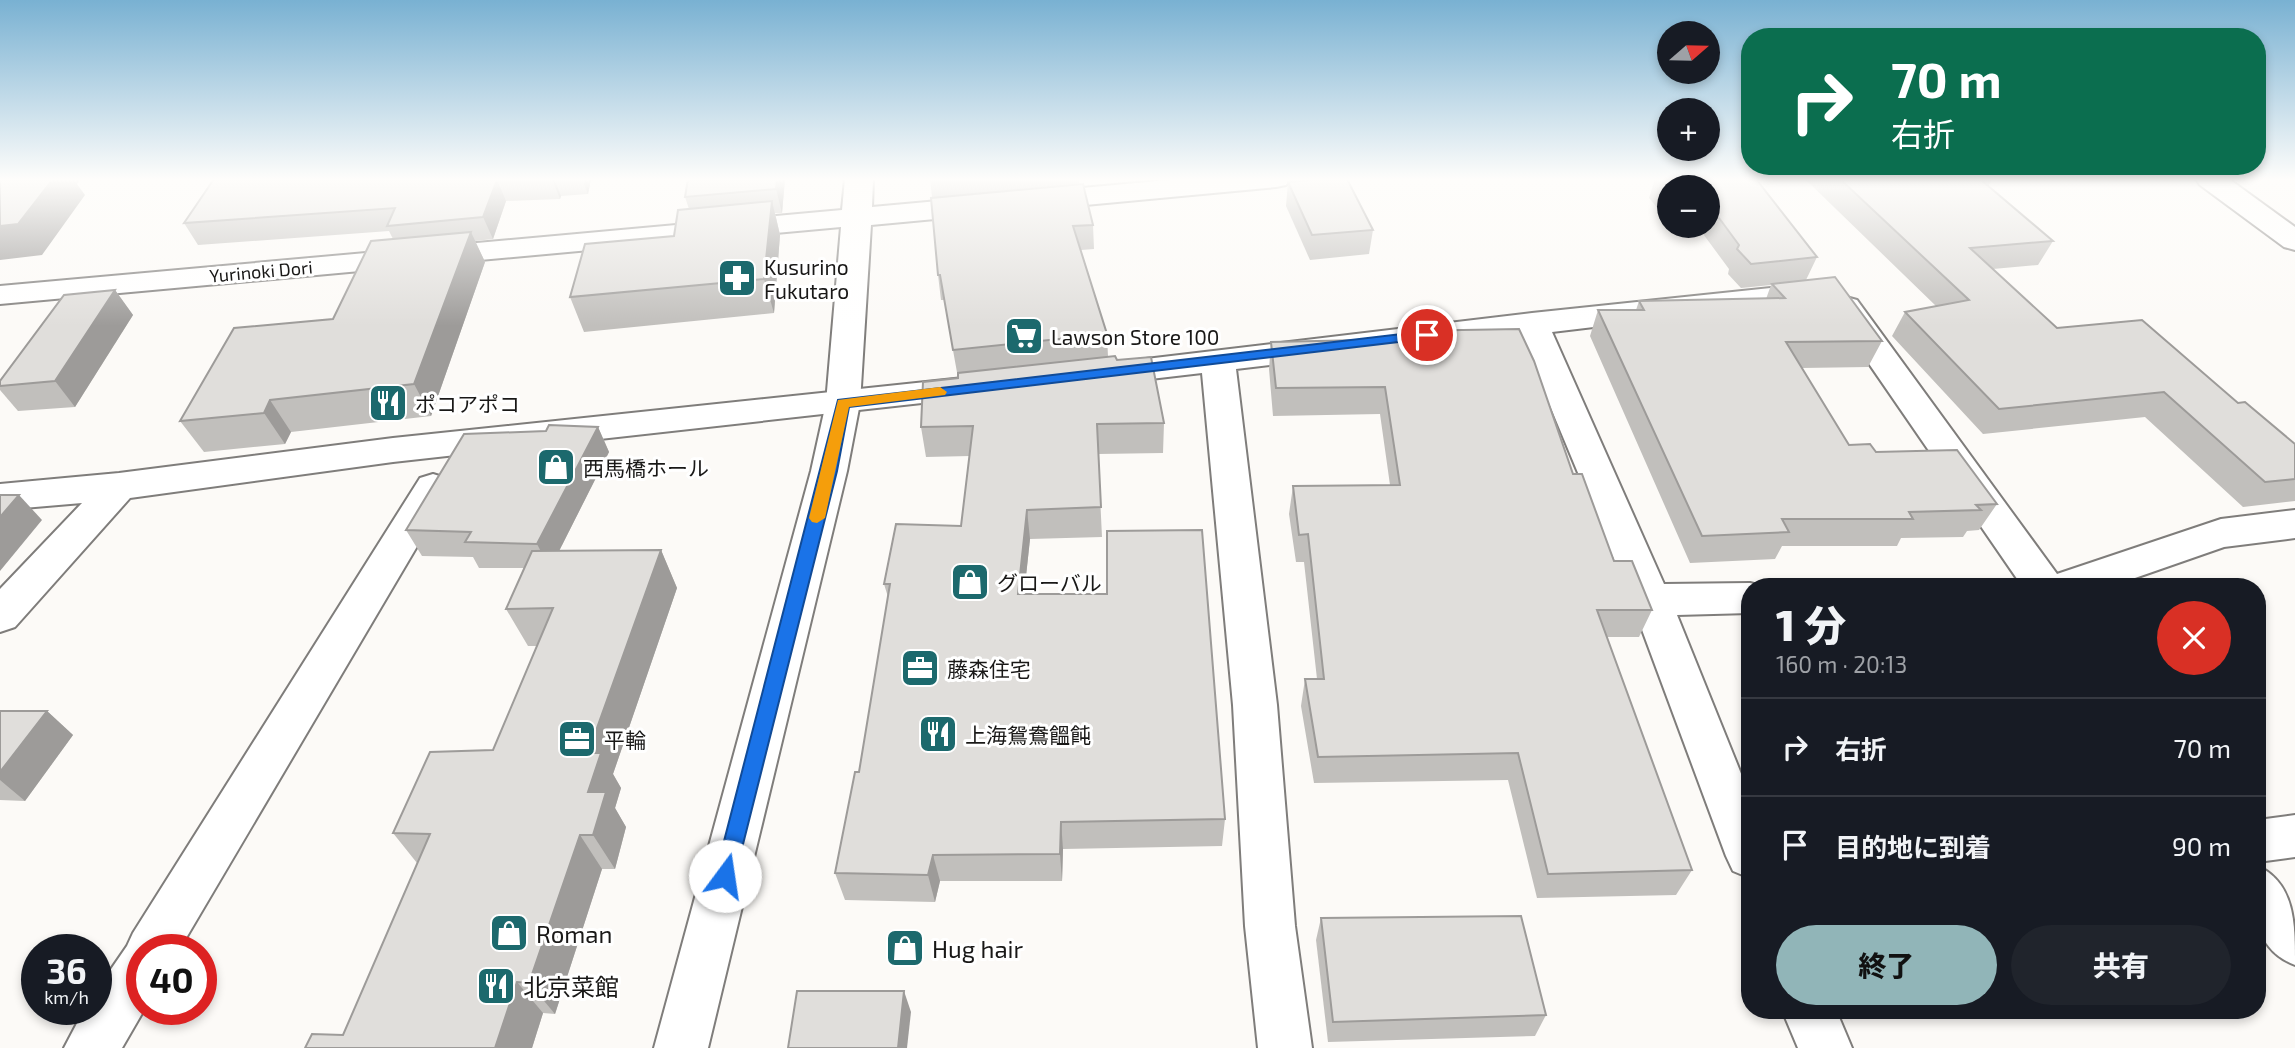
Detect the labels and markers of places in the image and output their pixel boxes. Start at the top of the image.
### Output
place label: Kusurino Fukutaro [764,254,849,303]
pharmacy icon: Kusurino Fukutaro [716,257,758,299]
pin [1397,305,1457,365]
supermarket icon: Lawson Store 100 [1003,315,1045,357]
place label: Lawson Store 100 [1051,324,1219,349]
restaurant icon: ポコアポコ [367,382,409,424]
place label: ポコアポコ [415,391,520,416]
shop icon: 西馬橋ホール [535,446,577,488]
place label: 西馬橋ホール [583,455,709,480]
shop icon: グローバル [949,561,991,603]
place label: グローバル [997,570,1102,595]
office icon: 藤森住宅 [899,647,941,689]
place label: 藤森住宅 [947,656,1031,681]
restaurant icon: 上海鴛鴦饂飩 [917,713,959,755]
office icon: 平輪 [556,718,598,760]
place label: 上海鴛鴦饂飩 [965,722,1091,747]
place label: 平輪 [604,727,646,752]
shop icon: Roman [488,912,530,954]
place label: Roman [536,919,613,948]
shop icon: Hug hair [884,927,926,969]
place label: Hug hair [932,934,1024,963]
restaurant icon: 北京菜館 [475,965,517,1007]
place label: 北京菜館 [523,972,619,1001]

